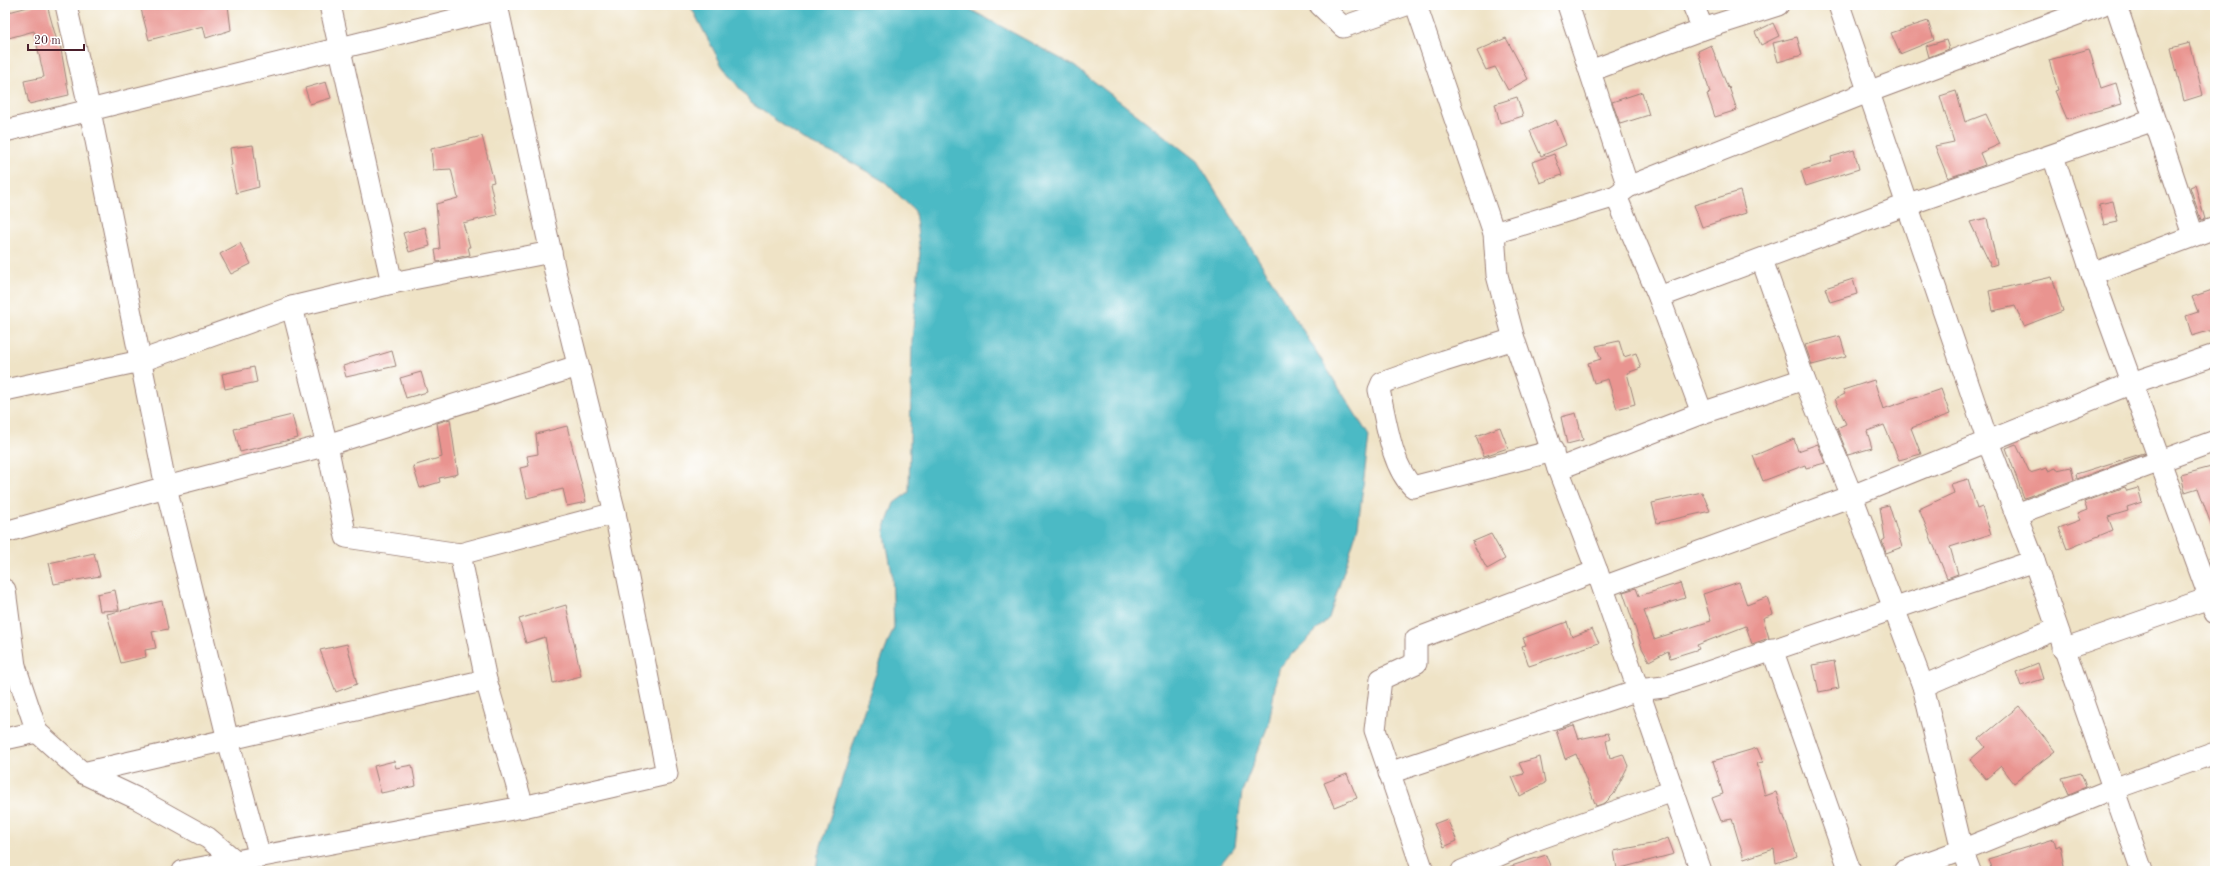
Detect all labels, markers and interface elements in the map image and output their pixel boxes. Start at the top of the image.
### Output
scale bar [28,26,84,52]
text: 20 m [34,35,61,47]

